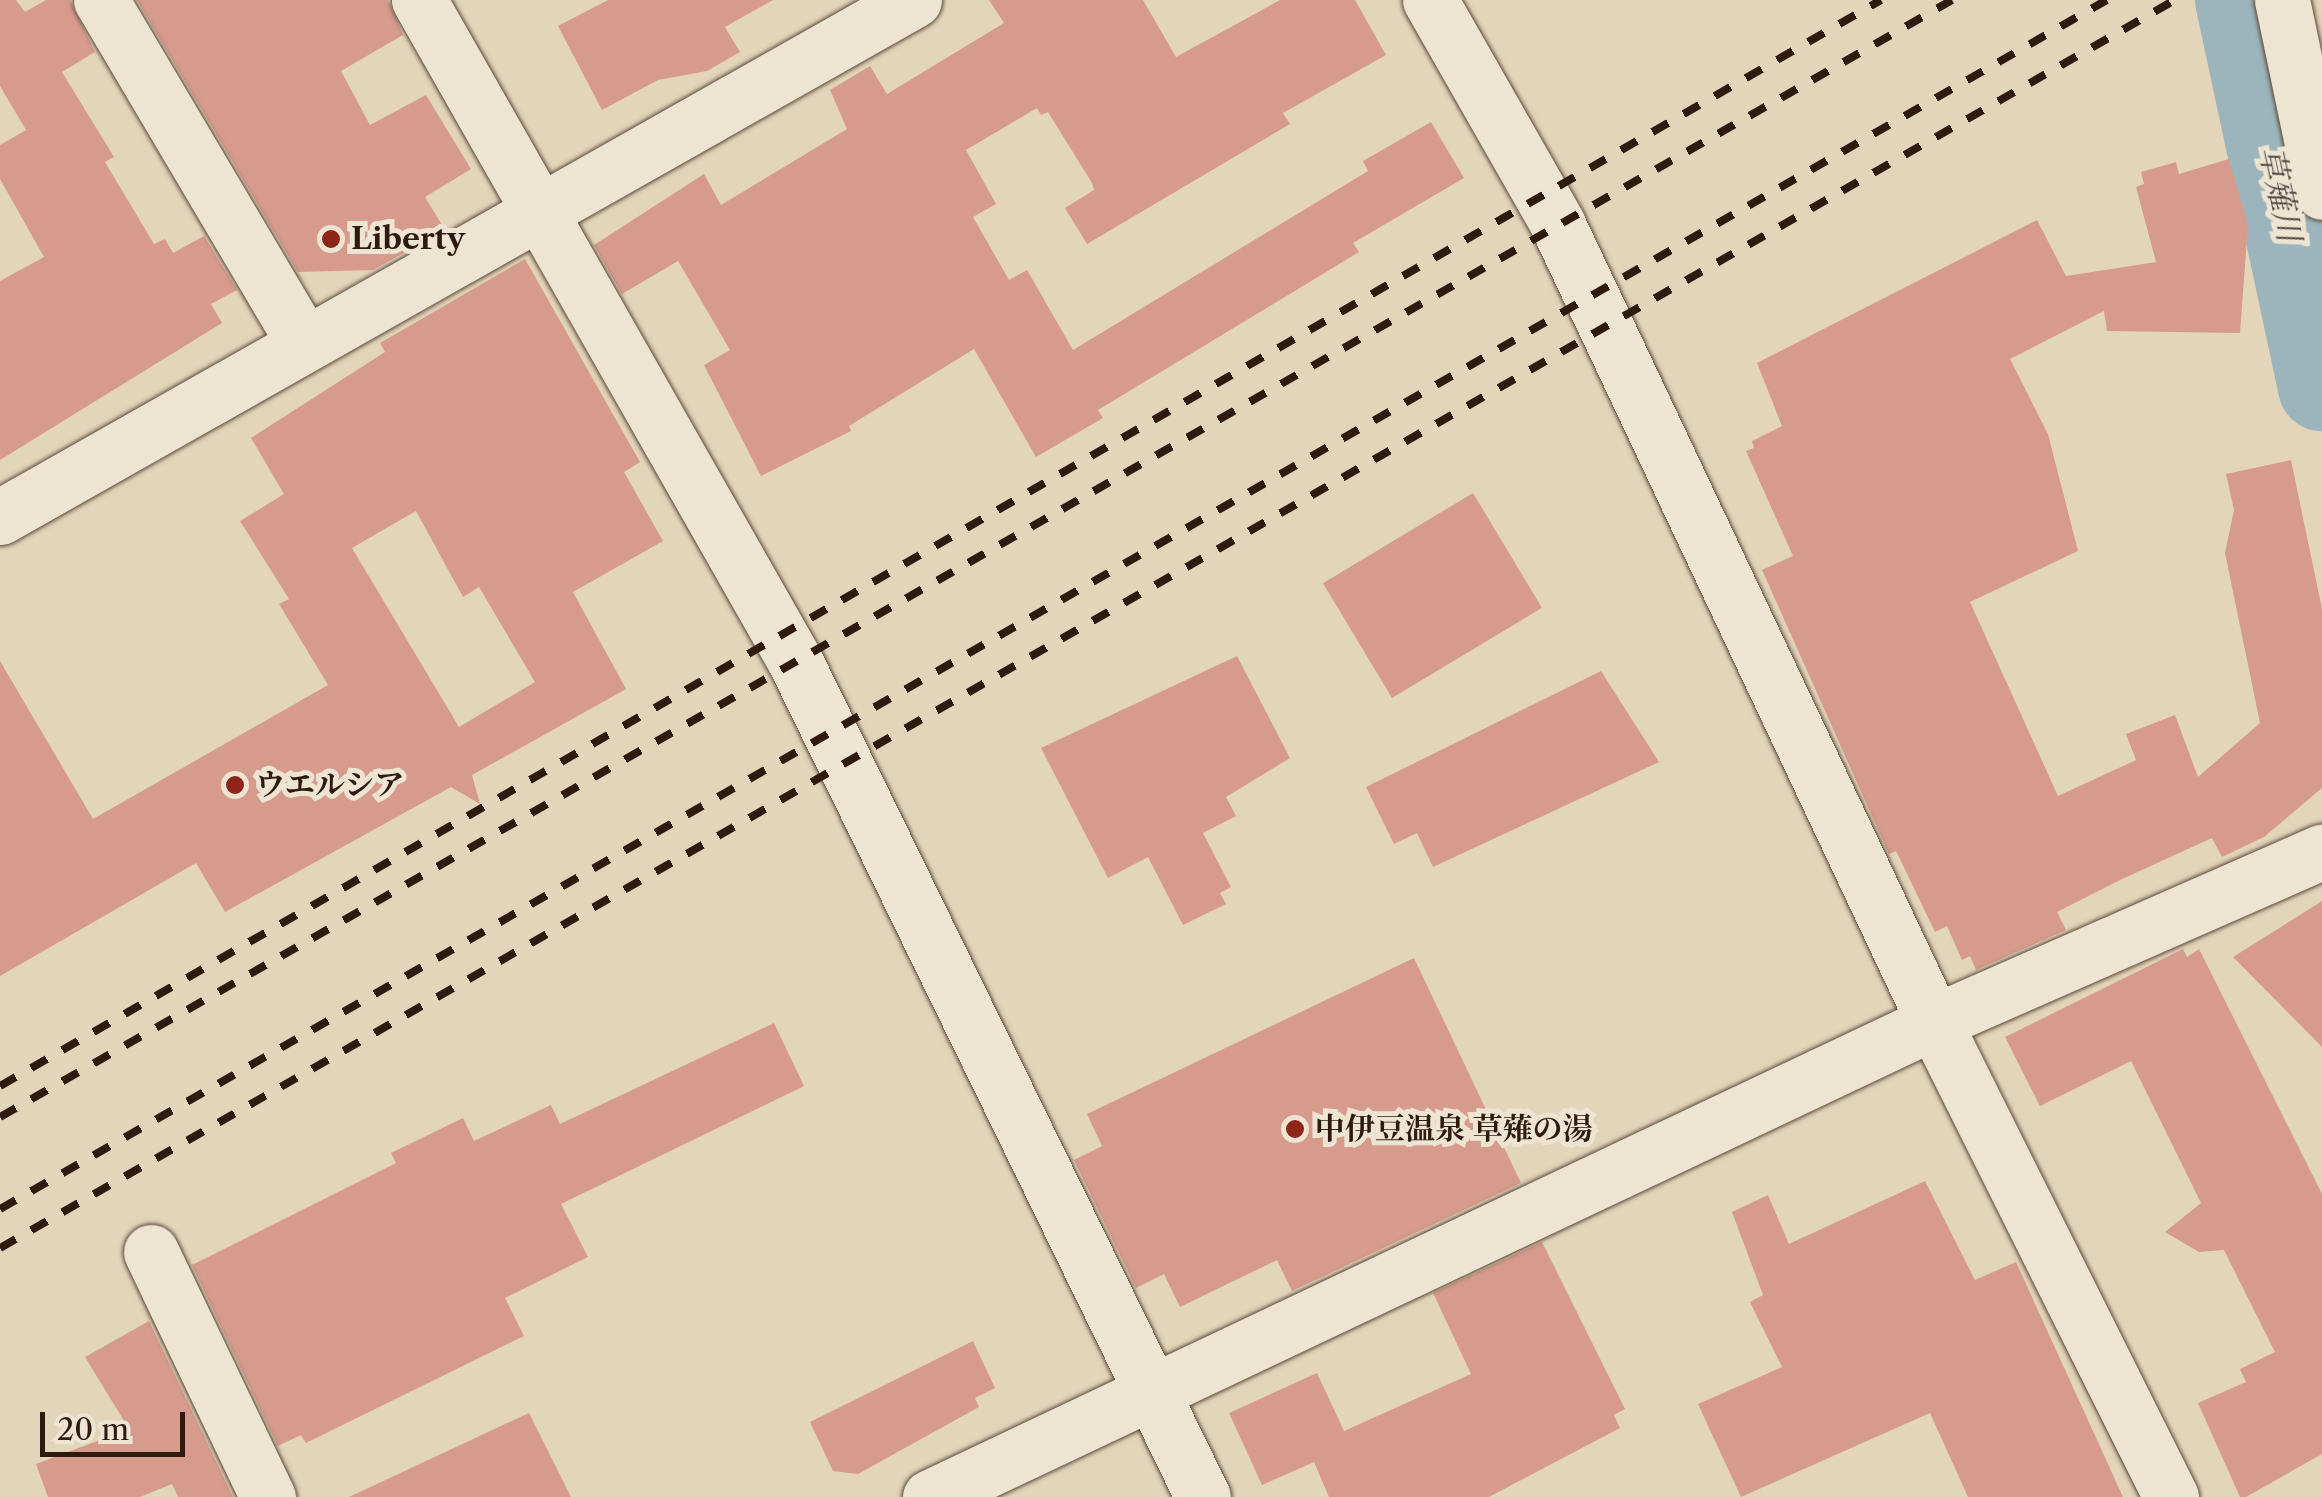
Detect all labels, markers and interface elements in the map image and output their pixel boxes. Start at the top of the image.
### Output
water label: 草薙川 [2251,143,2309,245]
place label: Liberty [351,221,465,257]
marker: Liberty [320,228,342,250]
place label: ウエルシア [255,767,405,803]
marker: ウエルシア [224,774,246,796]
place label: 中伊豆温泉 草薙の湯 [1315,1111,1593,1147]
marker: 中伊豆温泉 草薙の湯 [1284,1118,1306,1140]
scale bar [45,1392,190,1454]
text: 20 m [57,1411,129,1448]

